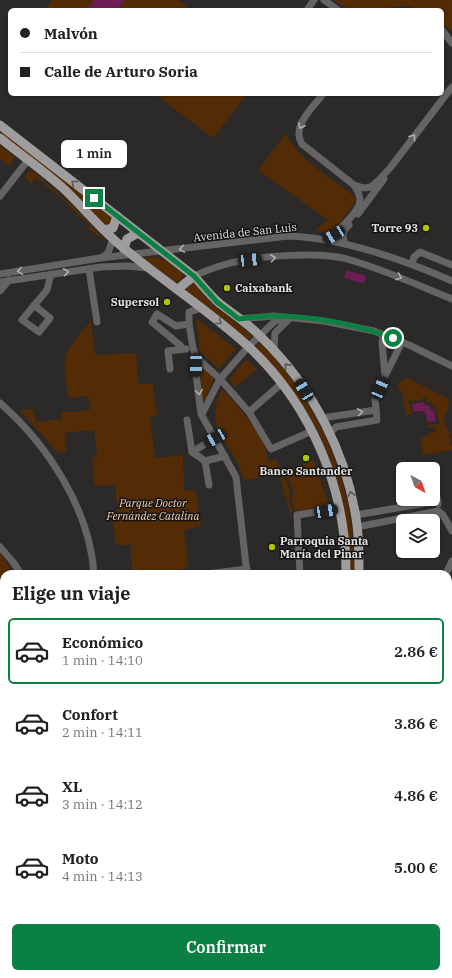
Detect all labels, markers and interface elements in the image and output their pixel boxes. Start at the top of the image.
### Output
text: Malvón [44,24,98,43]
text: Calle de Arturo Soria [44,62,198,81]
one-way arrow [298,122,306,129]
one-way arrow [409,135,416,142]
callout: 1 min [61,140,127,168]
text: 1 min [76,145,112,162]
one-way arrow [71,181,78,188]
route end [85,189,103,207]
street label: Avenida de San Luis [193,220,297,244]
place label: Torre 93 [371,221,418,235]
marker: Torre 93 [421,223,431,233]
car [321,224,347,246]
one-way arrow [179,244,185,253]
car [237,253,263,267]
one-way arrow [269,254,276,263]
one-way arrow [17,266,23,275]
one-way arrow [63,268,69,277]
one-way arrow [395,273,402,281]
place label: Caixabank [235,281,292,295]
marker: Caixabank [222,283,232,293]
place label: Supersol [111,295,159,309]
marker: Supersol [162,297,172,307]
one-way arrow [214,318,221,325]
route start [384,329,402,347]
car [190,353,202,377]
one-way arrow [285,364,292,371]
car [370,375,390,401]
car [293,377,315,403]
one-way arrow [194,389,203,396]
one-way arrow [357,408,363,417]
car [202,427,228,449]
marker: Banco Santander [301,453,311,463]
north arrow [396,462,440,506]
map controls [396,462,440,558]
place label: Banco Santander [260,464,353,478]
one-way arrow [347,491,355,497]
park label: Parque Doctor Fernández Catalina [106,496,199,523]
car [313,503,339,519]
button: layers [396,514,440,558]
place label: Parroquia Santa María del Pinar [280,534,368,561]
marker: Parroquia Santa María del Pinar [267,542,277,552]
text: Elige un viaje [12,582,130,605]
icon: car [14,633,50,669]
text: Económico [62,633,143,652]
text: 2.86 € [394,642,438,661]
text: 1 min · 14:10 [62,652,143,669]
icon: car [14,705,50,741]
text: Confort [62,705,118,724]
text: 3.86 € [394,714,438,733]
text: 2 min · 14:11 [62,724,143,741]
icon: car [14,777,50,813]
text: XL [62,777,82,796]
text: 4.86 € [394,786,438,805]
text: 3 min · 14:12 [62,796,143,813]
icon: car [14,849,50,885]
text: Moto [62,849,99,868]
text: 5.00 € [394,858,438,877]
text: 4 min · 14:13 [62,868,143,885]
button: Confirmar [12,924,440,970]

